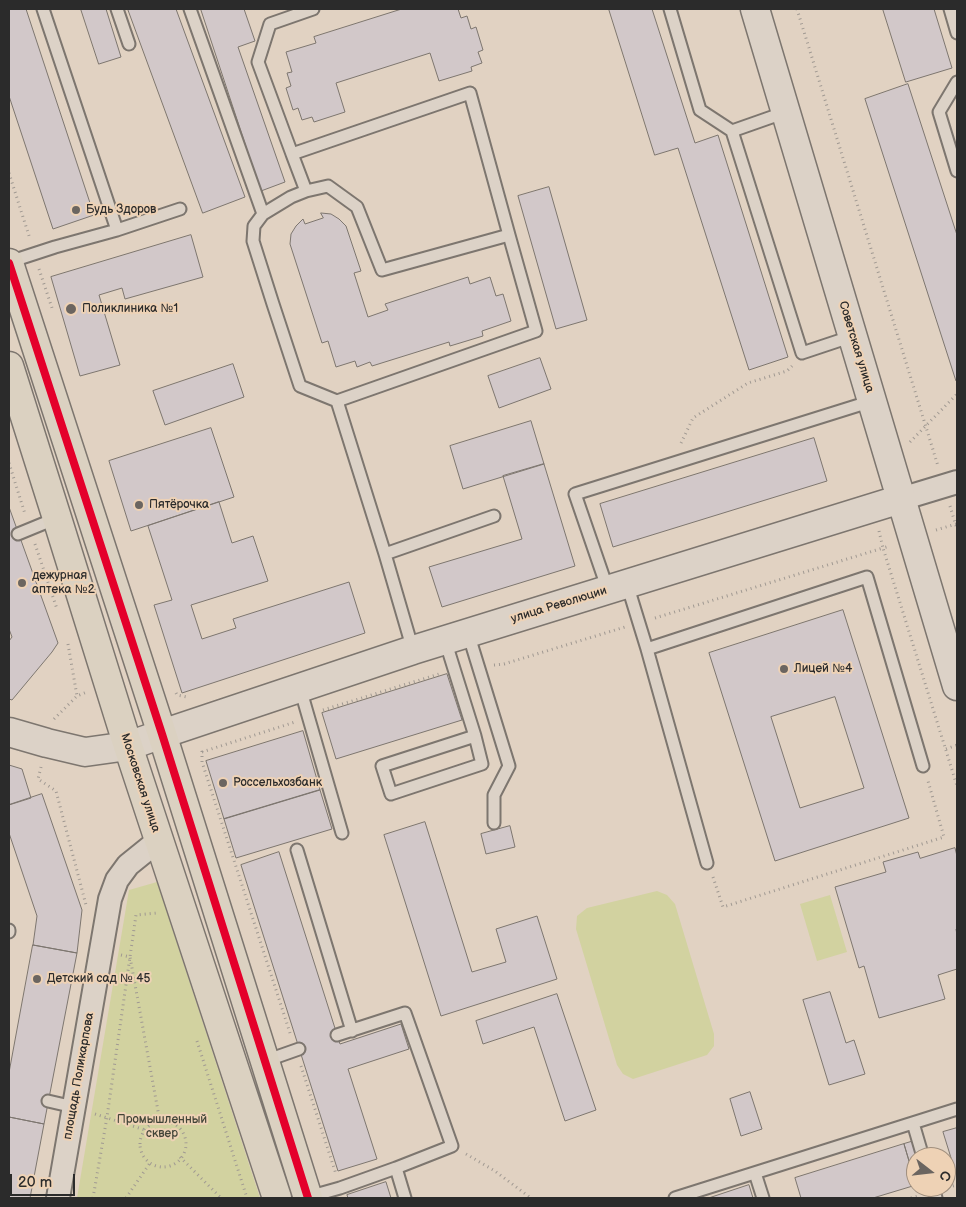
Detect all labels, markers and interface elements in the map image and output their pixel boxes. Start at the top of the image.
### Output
place label: Будь Здоров [86,203,156,217]
marker: Будь Здоров [70,204,82,216]
street label: Советская улица [835,299,877,395]
marker: Поликлиника №1 [64,302,78,316]
place label: Поликлиника №1 [82,302,178,316]
place label: Пятёрочка [149,498,209,512]
marker: Пятёрочка [133,499,145,511]
place label: дежурная аптека №2 [32,569,95,597]
marker: дежурная аптека №2 [16,577,28,589]
street label: улица Революции [509,584,609,626]
place label: Лицей №4 [794,662,852,676]
marker: Лицей №4 [778,663,790,675]
street label: Московская улица [117,732,163,834]
place label: Россельхозбанк [233,776,322,790]
marker: Россельхозбанк [217,777,229,789]
place label: Детский сад № 45 [47,972,150,986]
marker: Детский сад № 45 [31,973,43,985]
street label: площадь Поликарпова [61,1011,97,1141]
park label: Промышленный сквер [117,1113,207,1141]
north arrow [906,1147,956,1197]
scale bar [12,1164,78,1196]
text: С [935,1169,954,1183]
text: 20 m [18,1173,52,1192]

